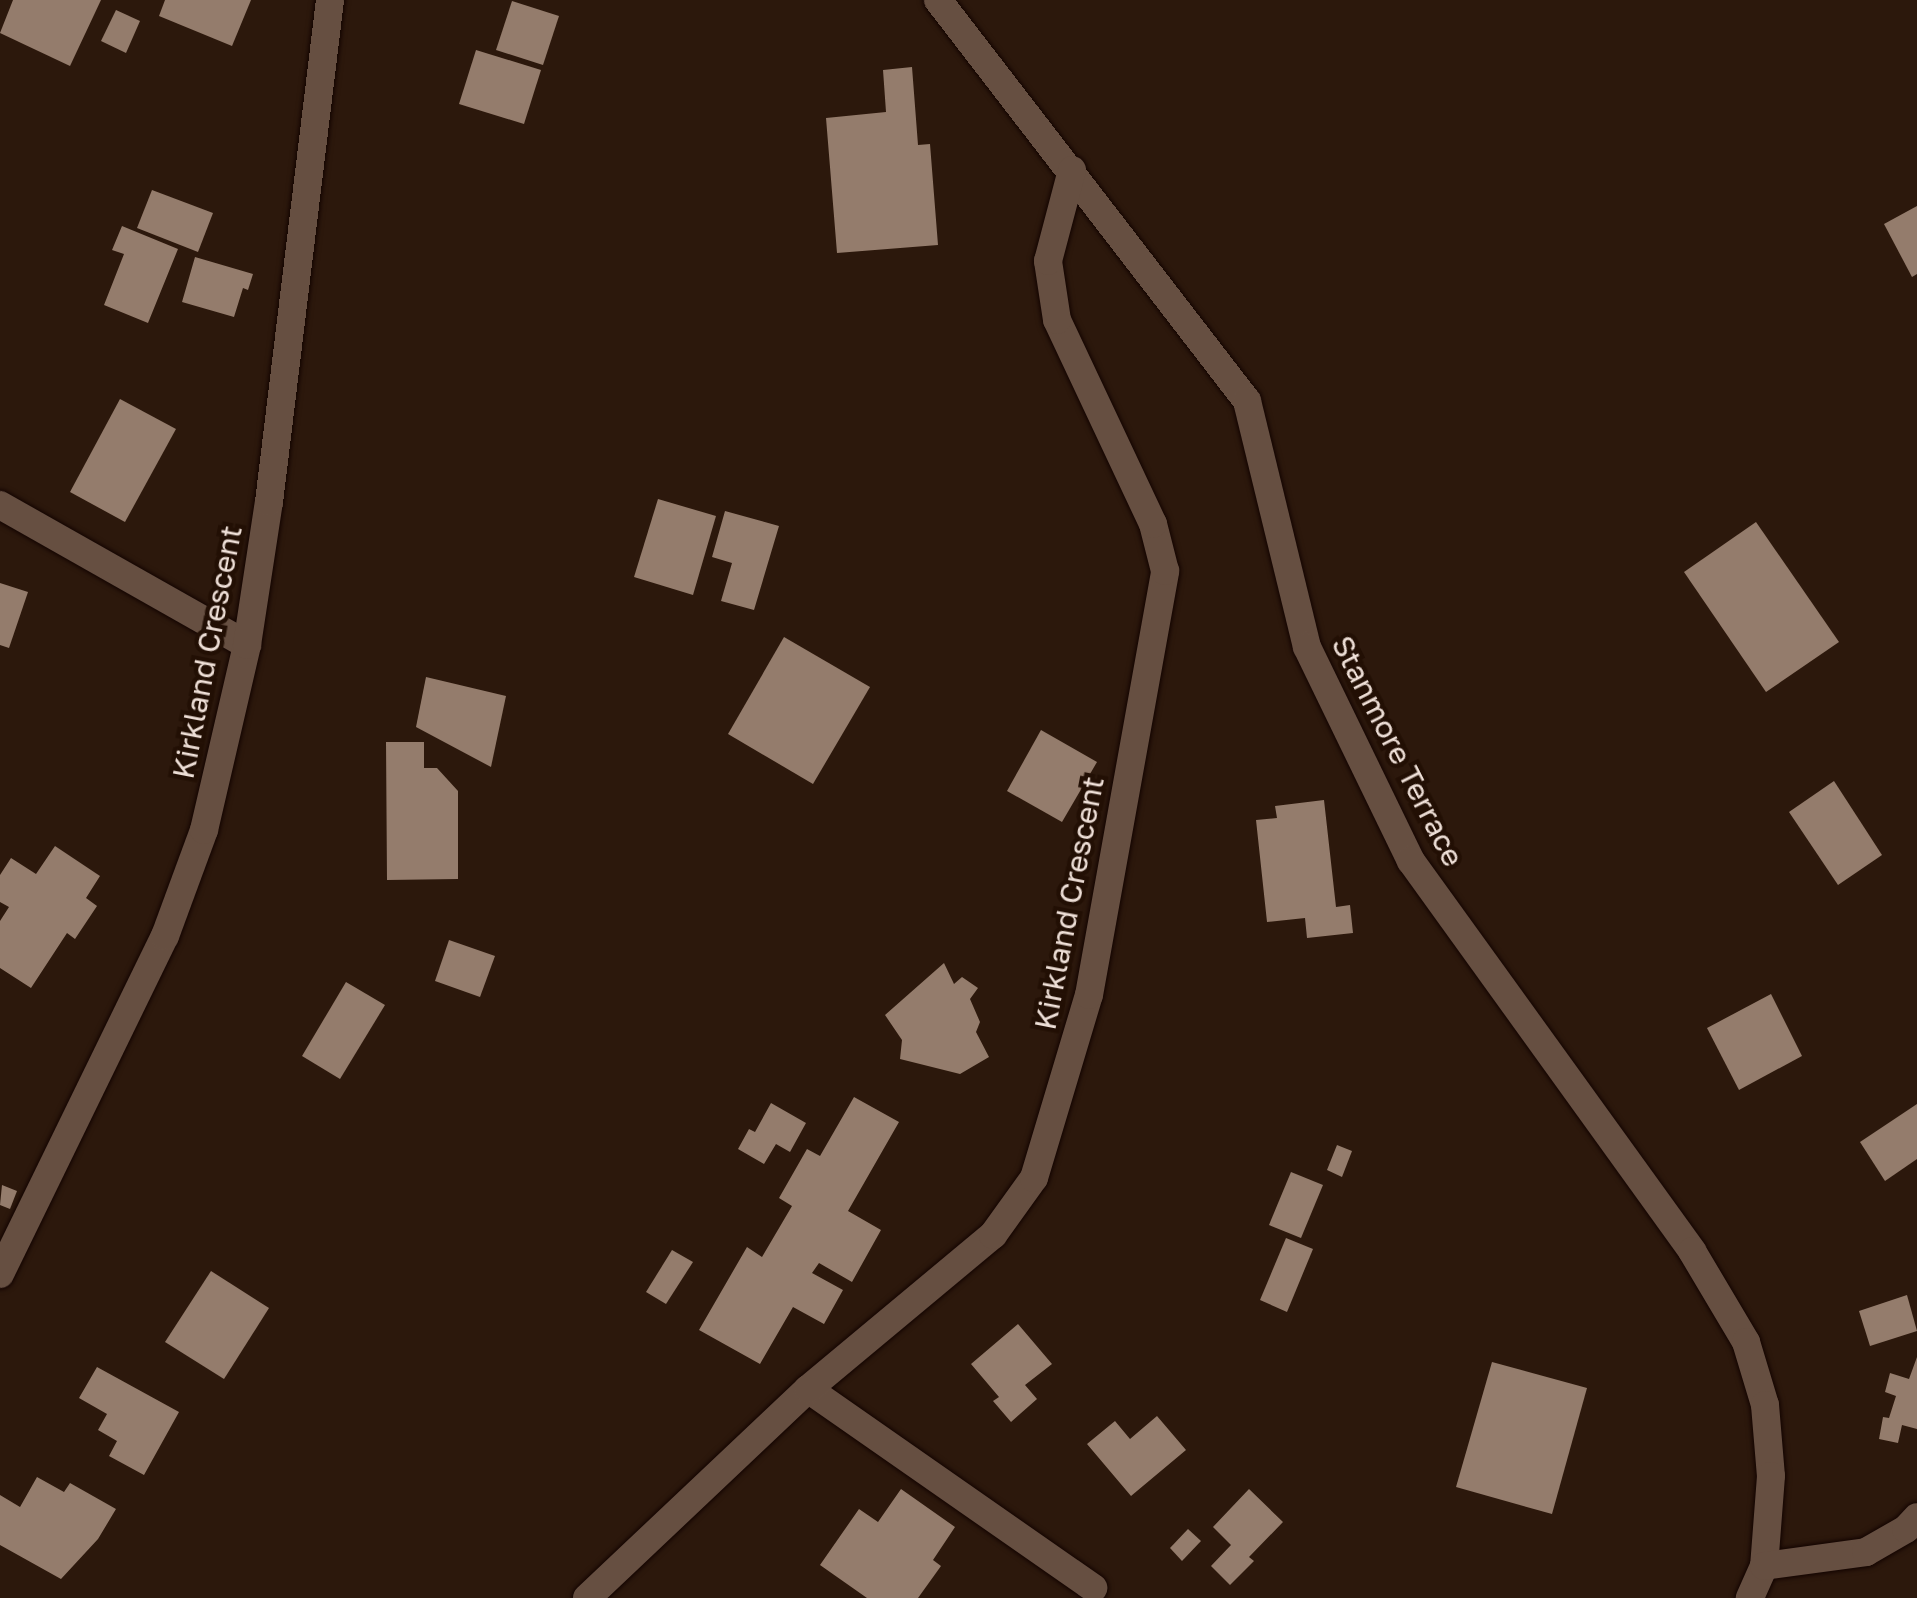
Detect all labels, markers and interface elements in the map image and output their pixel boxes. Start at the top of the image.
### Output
street label: Kirkland Crescent [165,522,249,782]
street label: Stanmore Terrace [1324,630,1472,872]
street label: Kirkland Crescent [1027,773,1111,1033]

